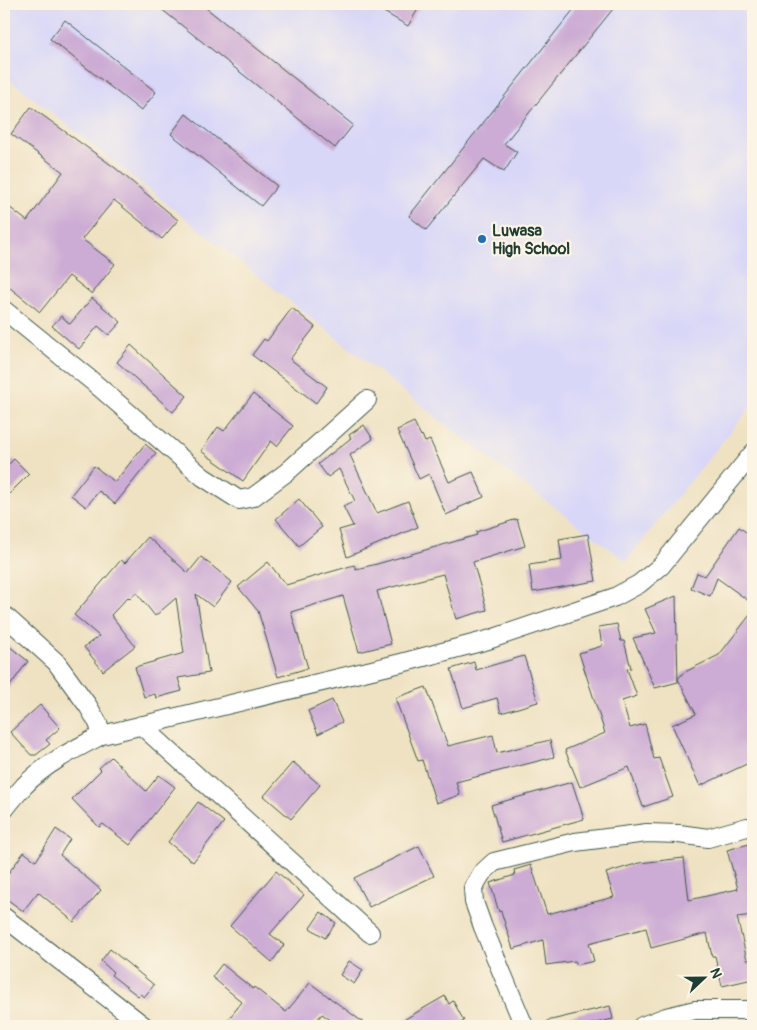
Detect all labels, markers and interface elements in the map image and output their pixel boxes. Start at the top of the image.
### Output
place label: Luwasa High School [492,221,570,259]
marker: Luwasa High School [476,233,488,245]
north arrow [680,952,730,1002]
text: N [706,966,725,981]

